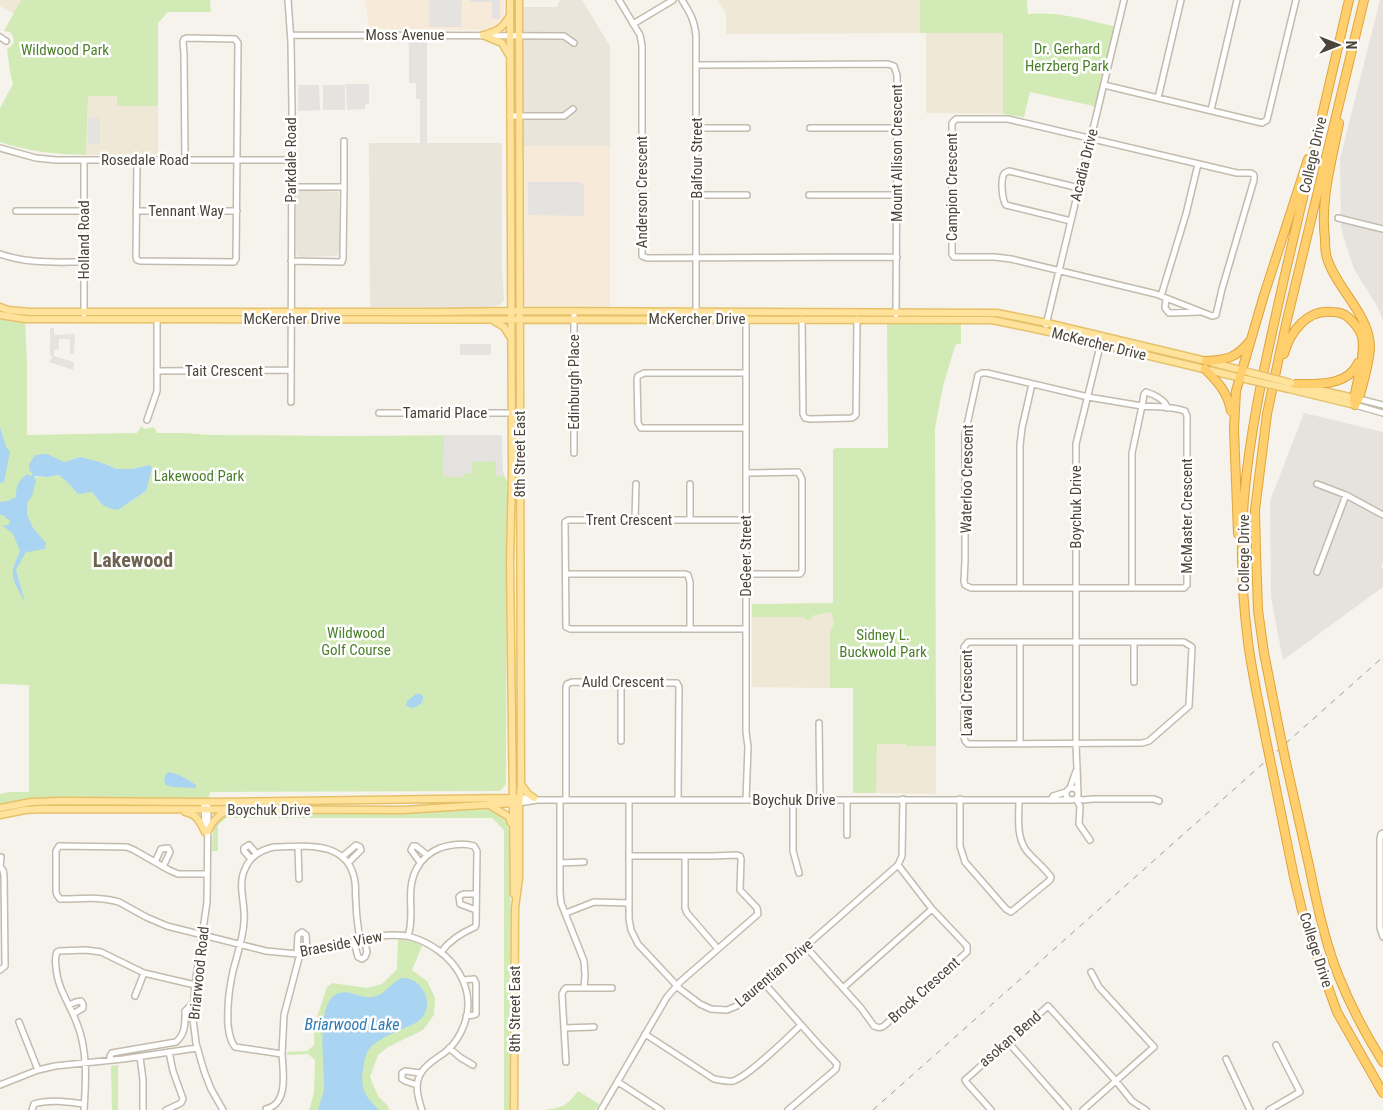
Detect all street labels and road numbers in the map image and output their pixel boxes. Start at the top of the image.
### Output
street label: Moss Avenue [365,26,445,44]
street label: Mount Allison Crescent [888,84,906,222]
street label: College Drive [1295,115,1331,195]
street label: Parkdale Road [282,117,300,203]
street label: Balfour Street [688,117,706,199]
street label: Acadia Drive [1066,127,1102,203]
street label: Campion Crescent [943,133,961,241]
street label: Anderson Crescent [633,136,651,248]
street label: Rosedale Road [101,151,189,169]
street label: Holland Road [75,200,93,280]
street label: Tennant Way [148,202,224,220]
street label: McKercher Drive [244,310,340,328]
street label: McKercher Drive [649,310,745,328]
street label: McKercher Drive [1050,324,1148,364]
street label: Edinburgh Place [565,334,583,430]
street label: Tait Crescent [185,362,263,380]
street label: Tamarid Place [403,404,487,422]
street label: 8th Street East [511,410,529,498]
street label: Waterloo Crescent [957,424,977,534]
street label: McMaster Crescent [1178,458,1196,574]
street label: Boychuk Drive [1067,465,1085,549]
street label: Trent Crescent [586,511,672,529]
street label: College Drive [1235,514,1253,592]
street label: DeGeer Street [737,515,755,597]
street label: Laval Crescent [958,649,976,737]
street label: Auld Crescent [582,673,664,691]
street label: Boychuk Drive [752,791,836,809]
street label: Boychuk Drive [227,801,311,819]
street label: College Drive [1295,910,1337,990]
street label: Briarwood Road [185,925,213,1021]
street label: Braeside View [298,927,384,961]
street label: Laurentian Drive [731,935,817,1011]
street label: Brock Crescent [885,953,963,1027]
street label: 8th Street East [506,965,524,1053]
street label: asokan Bend [975,1007,1045,1071]

